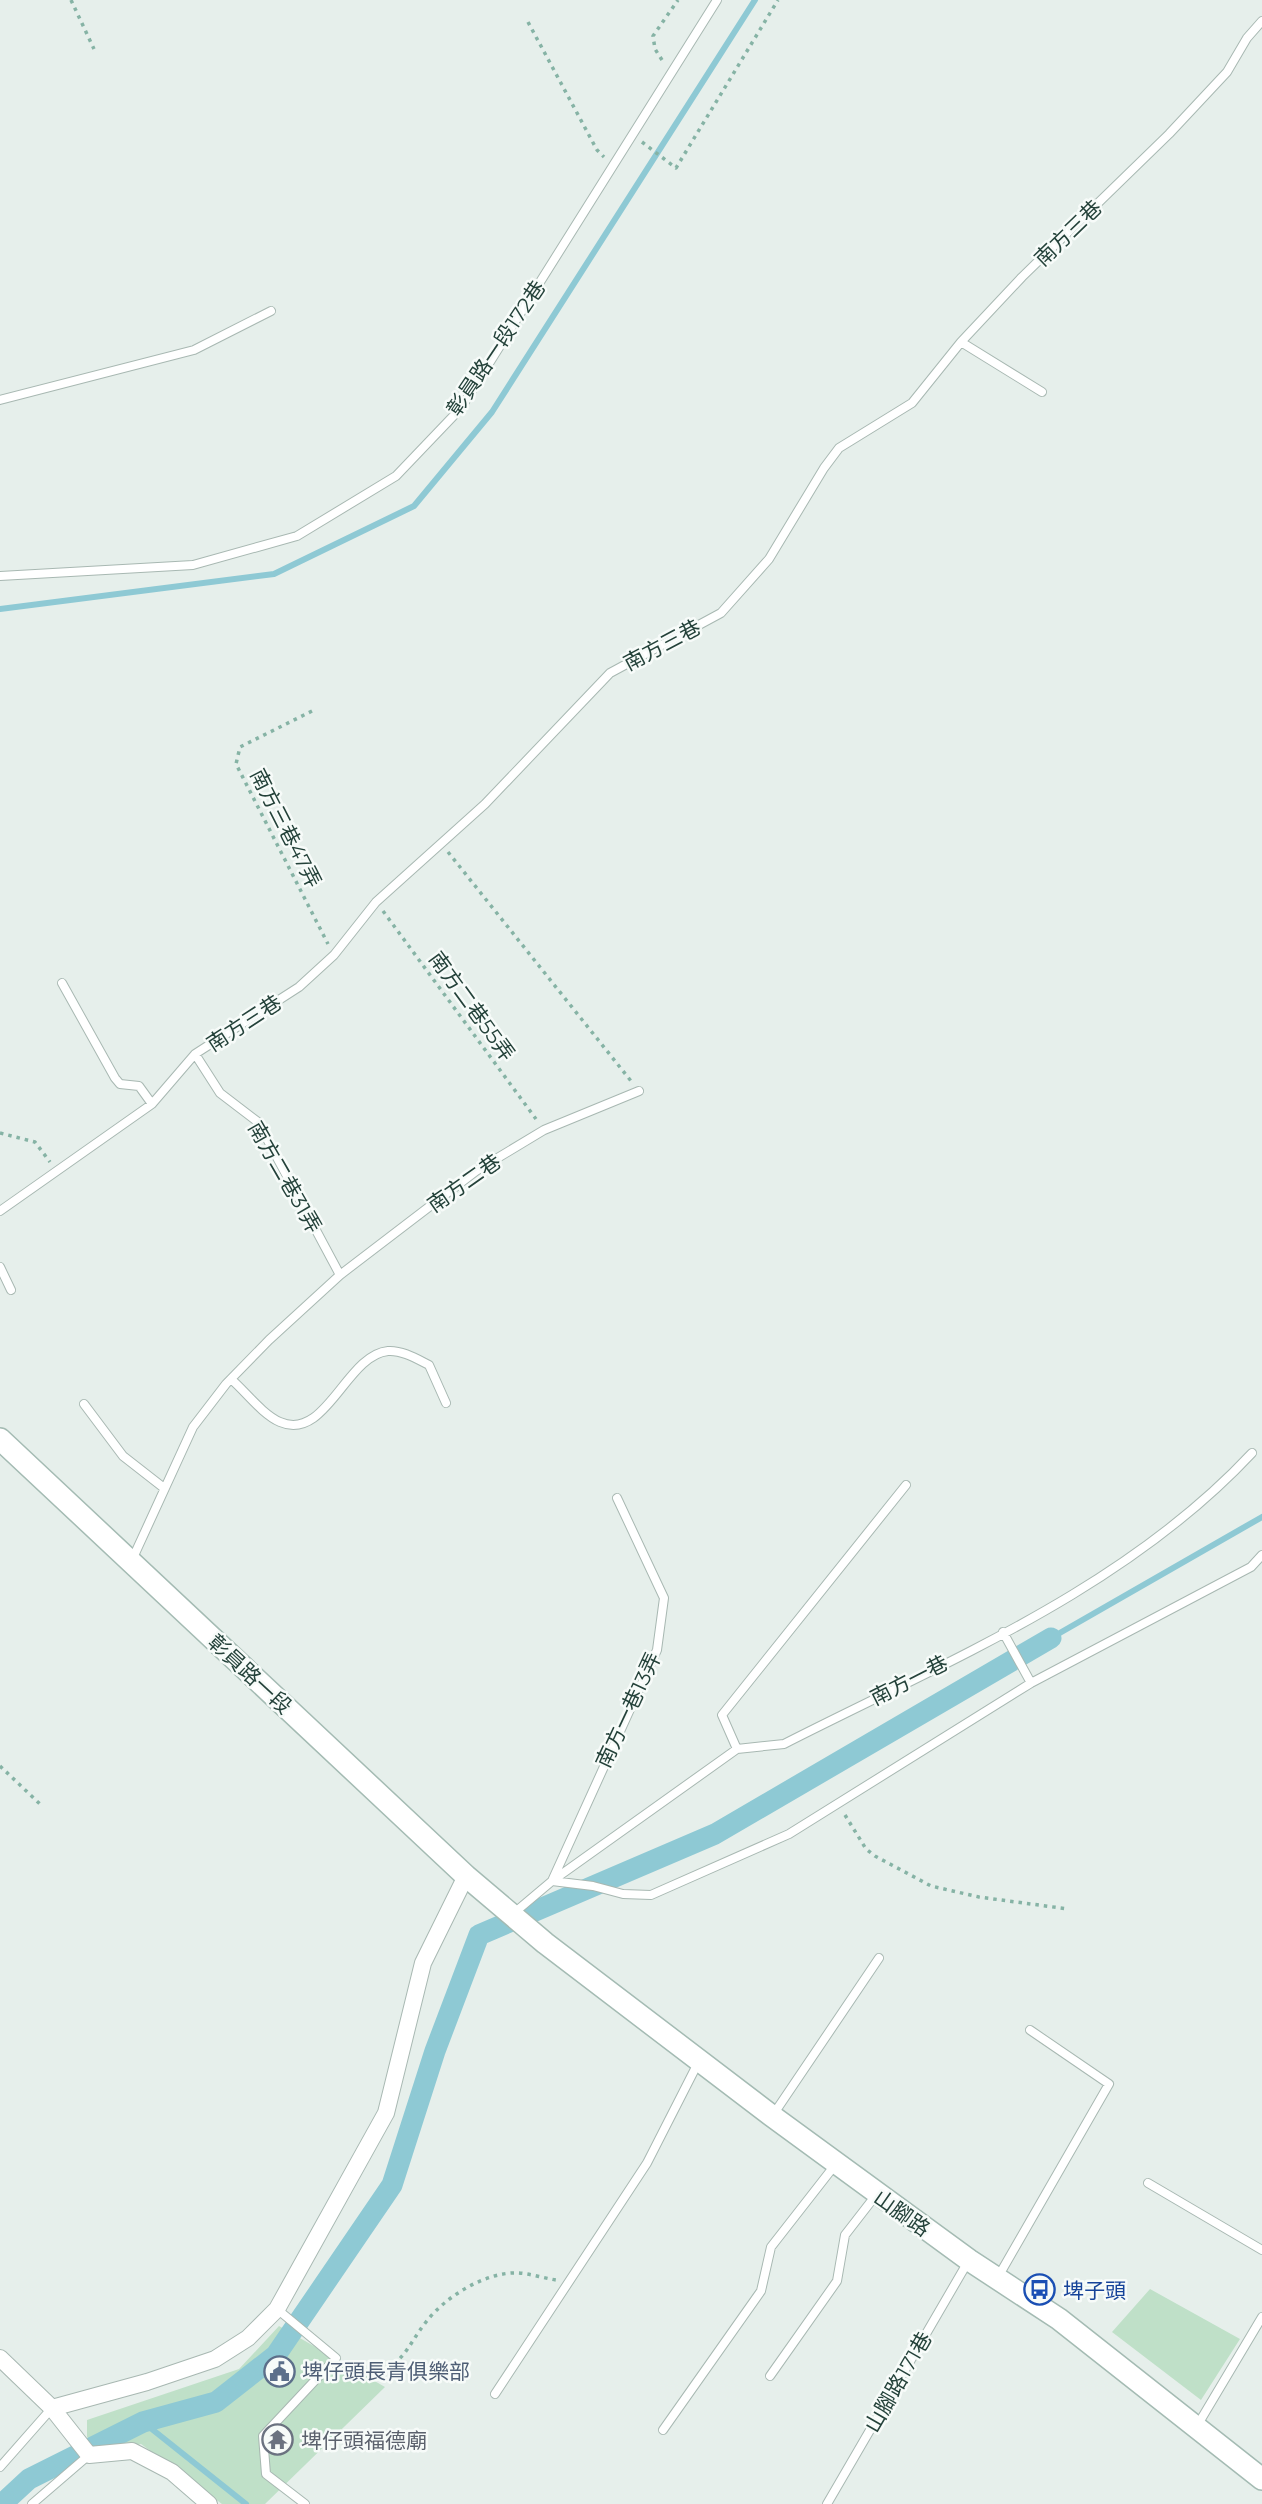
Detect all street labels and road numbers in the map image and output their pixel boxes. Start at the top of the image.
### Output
street label: 南方三巷 [1029,195,1107,271]
street label: 彰員路一段172巷 [441,276,551,420]
street label: 南方三巷 [619,614,705,676]
street label: 南方三巷47弄 [245,764,327,892]
street label: 南方二巷55弄 [424,947,520,1065]
street label: 南方三巷 [202,990,286,1056]
street label: 南方二巷31弄 [243,1117,327,1237]
street label: 南方二巷 [422,1149,506,1217]
street label: 彰員路一段 [203,1629,297,1719]
street label: 南方一巷13弄 [590,1648,666,1772]
street label: 南方一巷 [866,1650,952,1710]
street label: 山腳路 [869,2185,935,2241]
street label: 山腳路171巷 [859,2327,937,2437]

